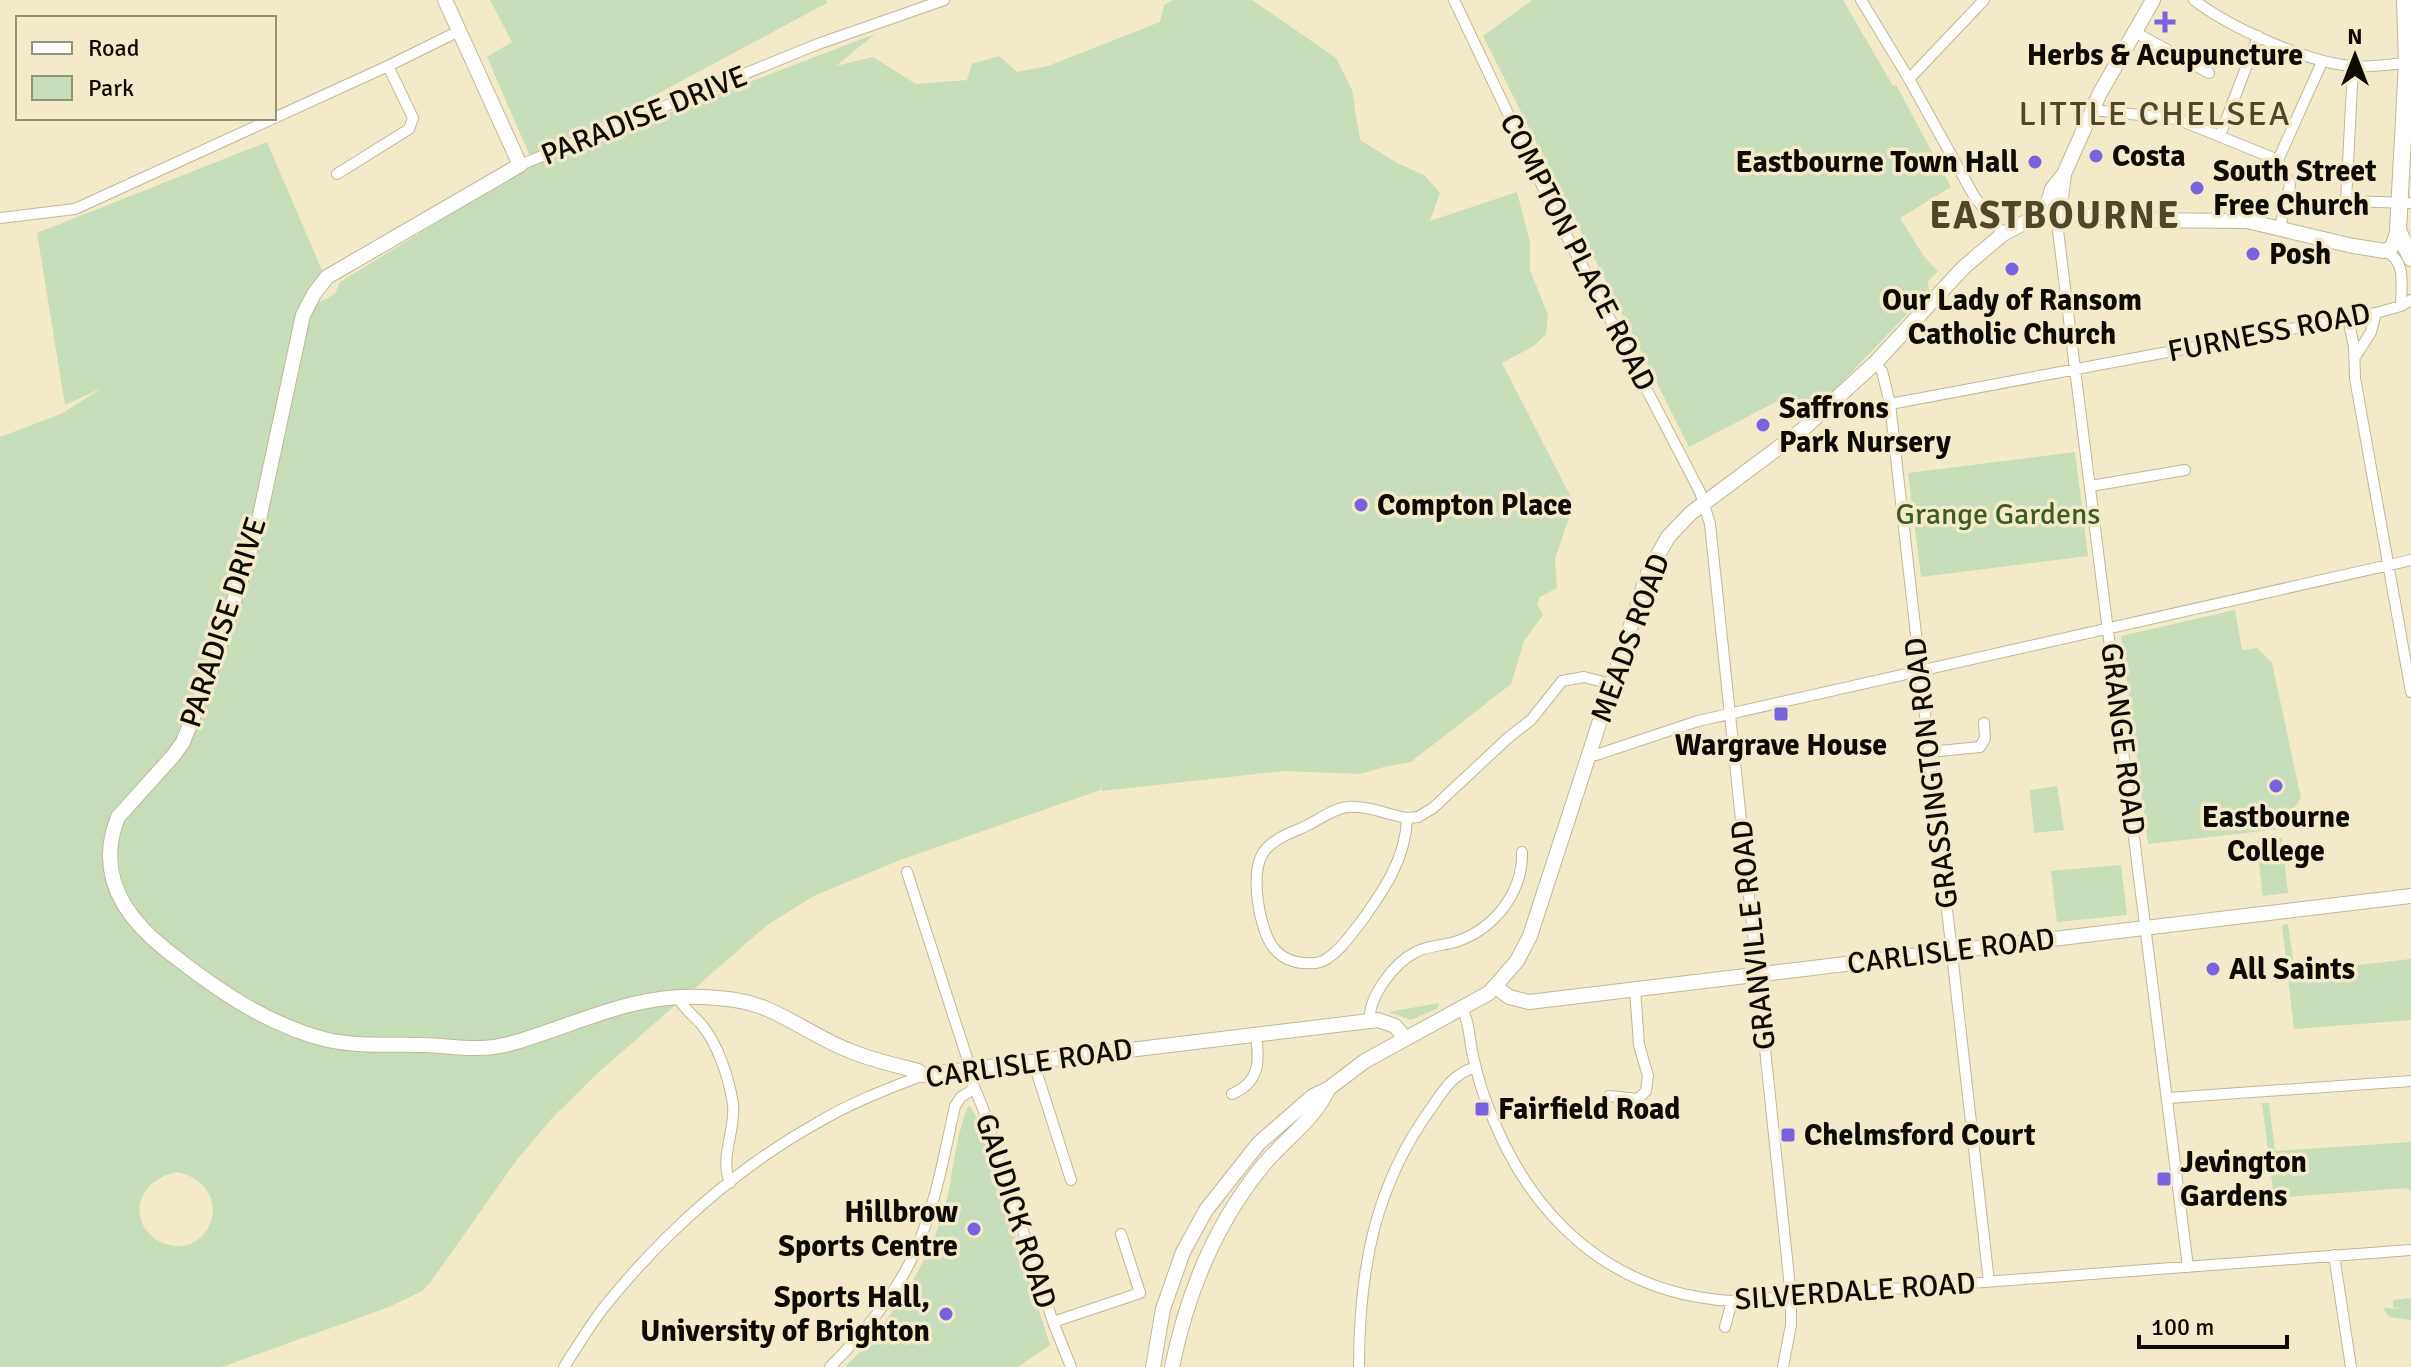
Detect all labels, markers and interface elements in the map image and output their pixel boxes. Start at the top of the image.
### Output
marker: Herbs & Acupuncture [2154,11,2176,33]
legend [16,16,276,120]
north arrow [2315,16,2395,96]
text: N [2347,23,2363,50]
text: Road [88,33,139,63]
place label: Herbs & Acupuncture [2027,37,2303,74]
street label: PARADISE DRIVE [536,57,753,174]
text: Park [88,73,134,103]
district label: LITTLE CHELSEA [2018,93,2292,135]
street label: COMPTON PLACE ROAD [1492,107,1664,397]
place label: Costa [2112,138,2186,175]
place label: Eastbourne Town Hall [1736,144,2019,181]
marker: Costa [2087,147,2105,165]
marker: Eastbourne Town Hall [2026,153,2044,171]
place label: South Street Free Church [2213,153,2376,224]
marker: South Street Free Church [2188,179,2206,197]
district label: EASTBOURNE [1929,192,2181,239]
place label: Posh [2269,236,2331,273]
marker: Posh [2244,245,2262,263]
marker: Our Lady of Ransom Catholic Church [2003,260,2021,278]
place label: Our Lady of Ransom Catholic Church [1882,282,2142,353]
street label: FURNESS ROAD [2165,295,2374,370]
place label: Saffrons Park Nursery [1779,390,1951,461]
marker: Saffrons Park Nursery [1754,416,1772,434]
place label: Compton Place [1377,487,1572,524]
marker: Compton Place [1352,496,1370,514]
park label: Grange Gardens [1896,496,2100,533]
street label: PARADISE DRIVE [172,512,275,732]
street label: MEADS ROAD [1583,549,1678,728]
street label: GRASSINGTON ROAD [1897,635,1966,911]
street label: GRANGE ROAD [2092,641,2153,837]
marker: Wargrave House [1772,705,1790,723]
place label: Wargrave House [1675,727,1887,764]
marker: Eastbourne College [2267,777,2285,795]
place label: Eastbourne College [2202,799,2350,870]
street label: GRANVILLE ROAD [1723,818,1784,1052]
street label: CARLISLE ROAD [1845,920,2057,983]
place label: All Saints [2229,951,2355,988]
marker: All Saints [2204,960,2222,978]
street label: CARLISLE ROAD [923,1031,1135,1096]
place label: Fairfield Road [1498,1091,1681,1128]
marker: Fairfield Road [1473,1100,1491,1118]
street label: GAUDICK ROAD [967,1109,1064,1313]
place label: Chelmsford Court [1804,1117,2036,1154]
marker: Chelmsford Court [1779,1126,1797,1144]
place label: Jevington Gardens [2180,1144,2307,1215]
marker: Jevington Gardens [2155,1170,2173,1188]
place label: Hillbrow Sports Centre [778,1194,958,1265]
marker: Hillbrow Sports Centre [965,1220,983,1238]
street label: SILVERDALE ROAD [1733,1265,1977,1318]
place label: Sports Hall, University of Brighton [640,1279,930,1350]
scale bar [2139,1299,2287,1349]
marker: Sports Hall, University of Brighton [937,1305,955,1323]
text: 100 m [2151,1312,2214,1342]

